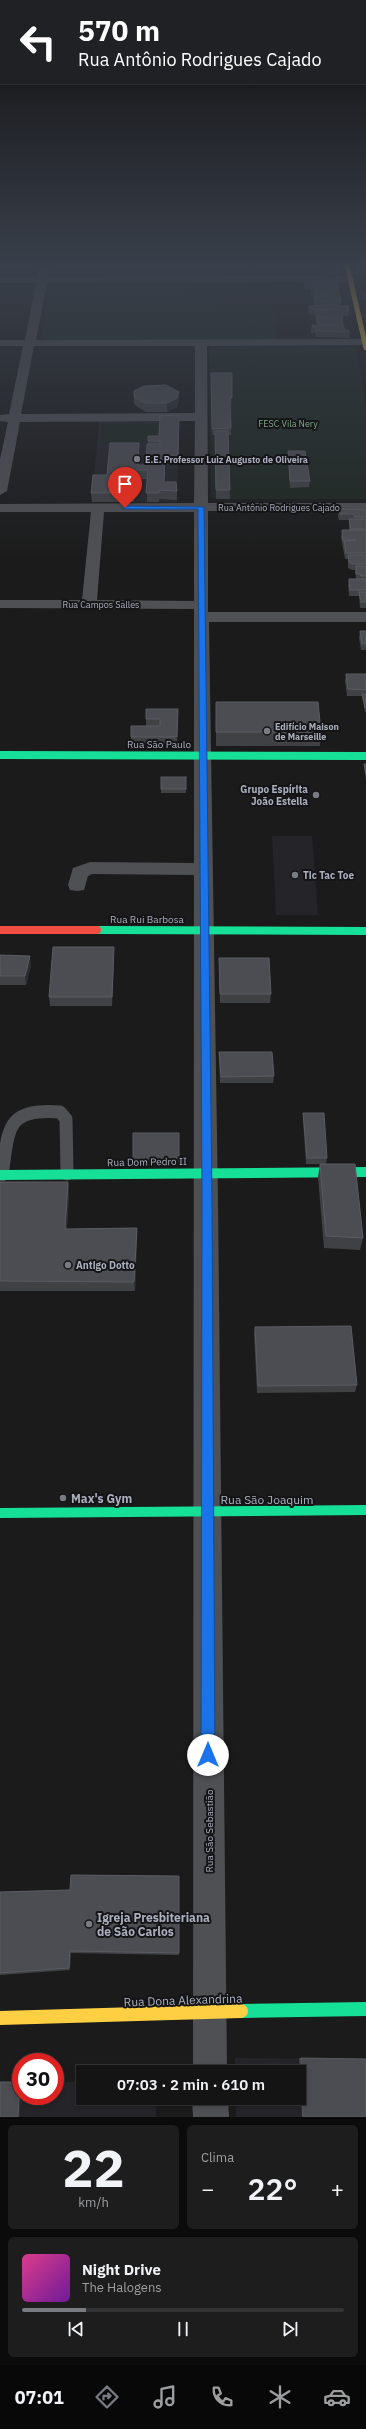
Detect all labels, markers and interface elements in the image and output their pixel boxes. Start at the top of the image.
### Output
text: 570 m [78,12,160,49]
icon: left [12,16,64,68]
text: Rua Antônio Rodrigues Cajado [78,48,322,71]
park label: FESC Vila Nery [258,418,318,429]
marker: E.E. Professor Luiz Augusto de Oliveira [132,454,142,464]
place label: E.E. Professor Luiz Augusto de Oliveira [145,454,308,465]
pin [108,467,142,508]
icon: arrive [114,473,136,495]
street label: Rua Antônio Rodrigues Cajado [218,502,340,513]
street label: Rua Campos Salles [62,599,140,610]
place label: Edifício Maison de Marseille [275,721,339,742]
marker: Edifício Maison de Marseille [262,726,272,736]
street label: Rua São Paulo [127,738,191,751]
place label: Grupo Espírita João Estella [240,783,308,808]
marker: Grupo Espírita João Estella [311,790,321,800]
place label: Tic Tac Toe [303,869,354,882]
marker: Tic Tac Toe [290,870,300,880]
street label: Rua Rui Barbosa [110,913,185,926]
street label: Rua Dom Pedro II [107,1155,187,1169]
place label: Antigo Dotto [76,1259,135,1272]
marker: Antigo Dotto [63,1260,73,1270]
place label: Max's Gym [71,1491,132,1506]
street label: Rua São Joaquim [220,1492,314,1507]
marker: Max's Gym [58,1493,68,1503]
position arrow [187,1734,229,1776]
street label: Rua São Sebastião [203,1789,216,1873]
place label: Igreja Presbiteriana de São Carlos [97,1910,210,1939]
marker: Igreja Presbiteriana de São Carlos [84,1919,94,1929]
street label: Rua Dona Alexandrina [123,1990,243,2010]
speed limit sign: 30 [12,2053,64,2105]
text: 07:03 · 2 min · 610 m [117,2075,265,2094]
text: 22 [62,2134,125,2201]
text: Clima [201,2149,234,2166]
text: 22° [247,2169,298,2208]
text: − [201,2174,214,2203]
text: + [331,2174,344,2203]
text: km/h [78,2194,109,2211]
text: Night Drive [82,2260,161,2279]
text: The Halogens [82,2279,162,2296]
icon: previous [65,2318,87,2340]
icon: pause [172,2318,194,2340]
icon: next [279,2318,301,2340]
icon: directions [93,2383,121,2411]
icon: music [151,2383,179,2411]
icon: phone [208,2383,236,2411]
icon: climate [266,2383,294,2411]
icon: car [323,2383,351,2411]
text: 07:01 [15,2386,64,2409]

